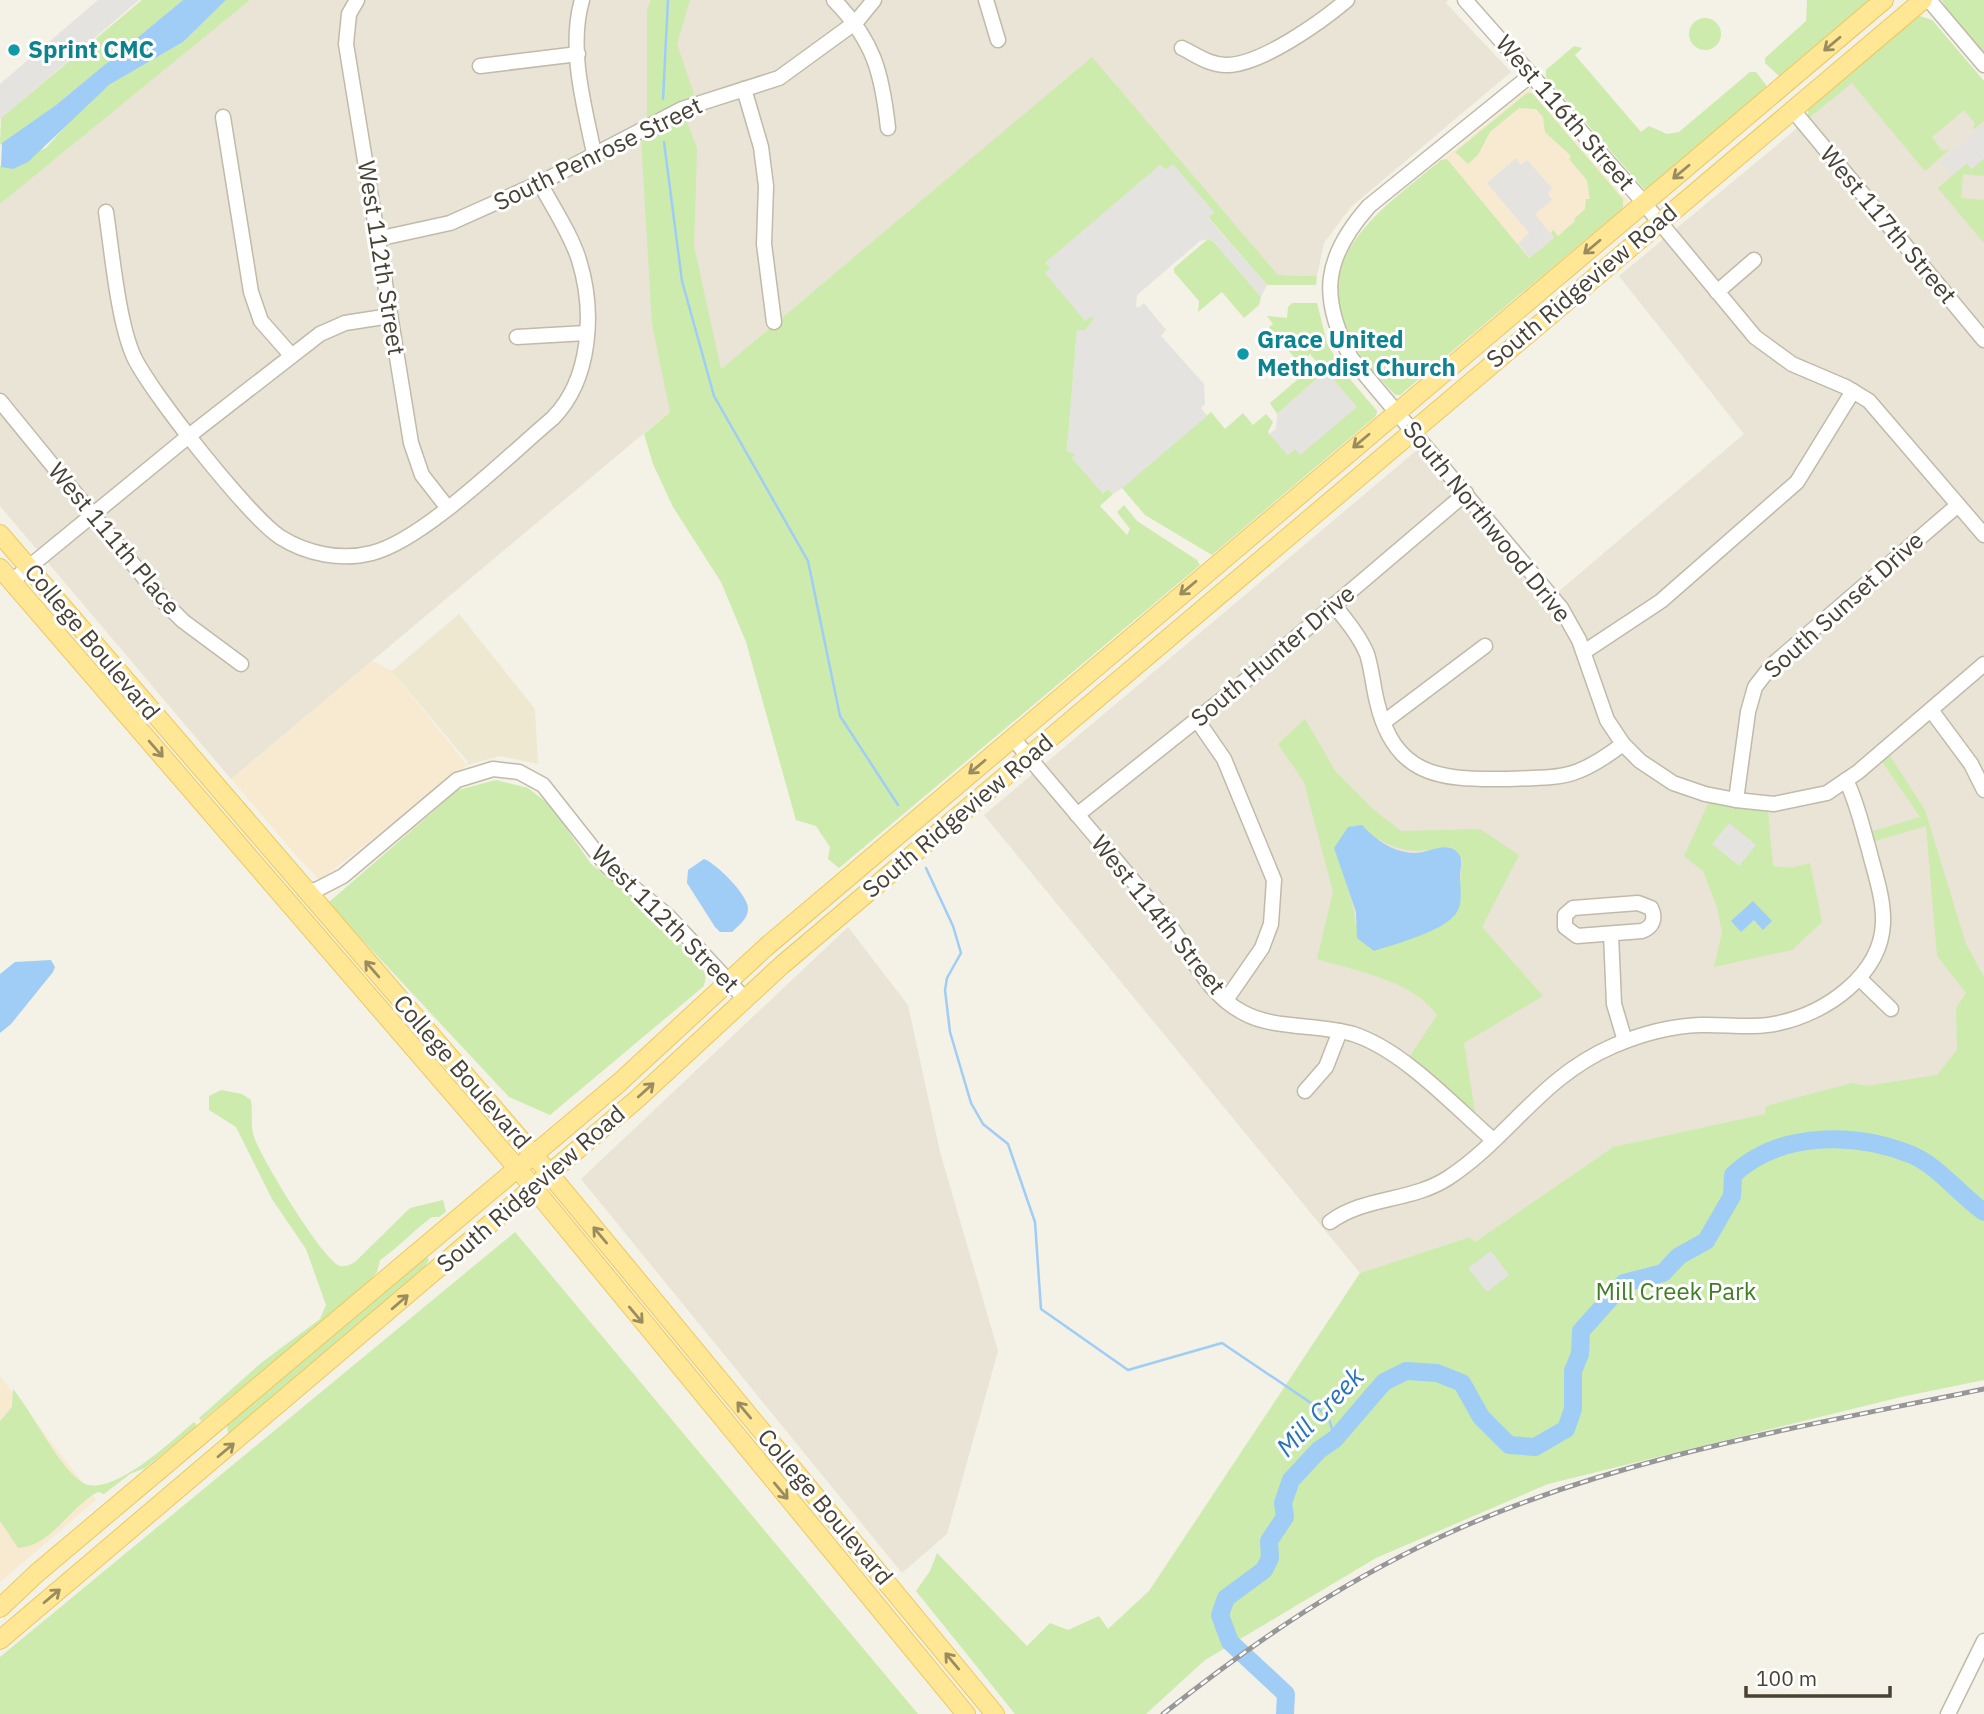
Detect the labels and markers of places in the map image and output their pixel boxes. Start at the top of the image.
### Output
place label: Sprint CMC [28,33,154,65]
marker: Sprint CMC [6,42,22,58]
place label: Grace United Methodist Church [1257,323,1456,383]
marker: Grace United Methodist Church [1235,346,1251,362]

